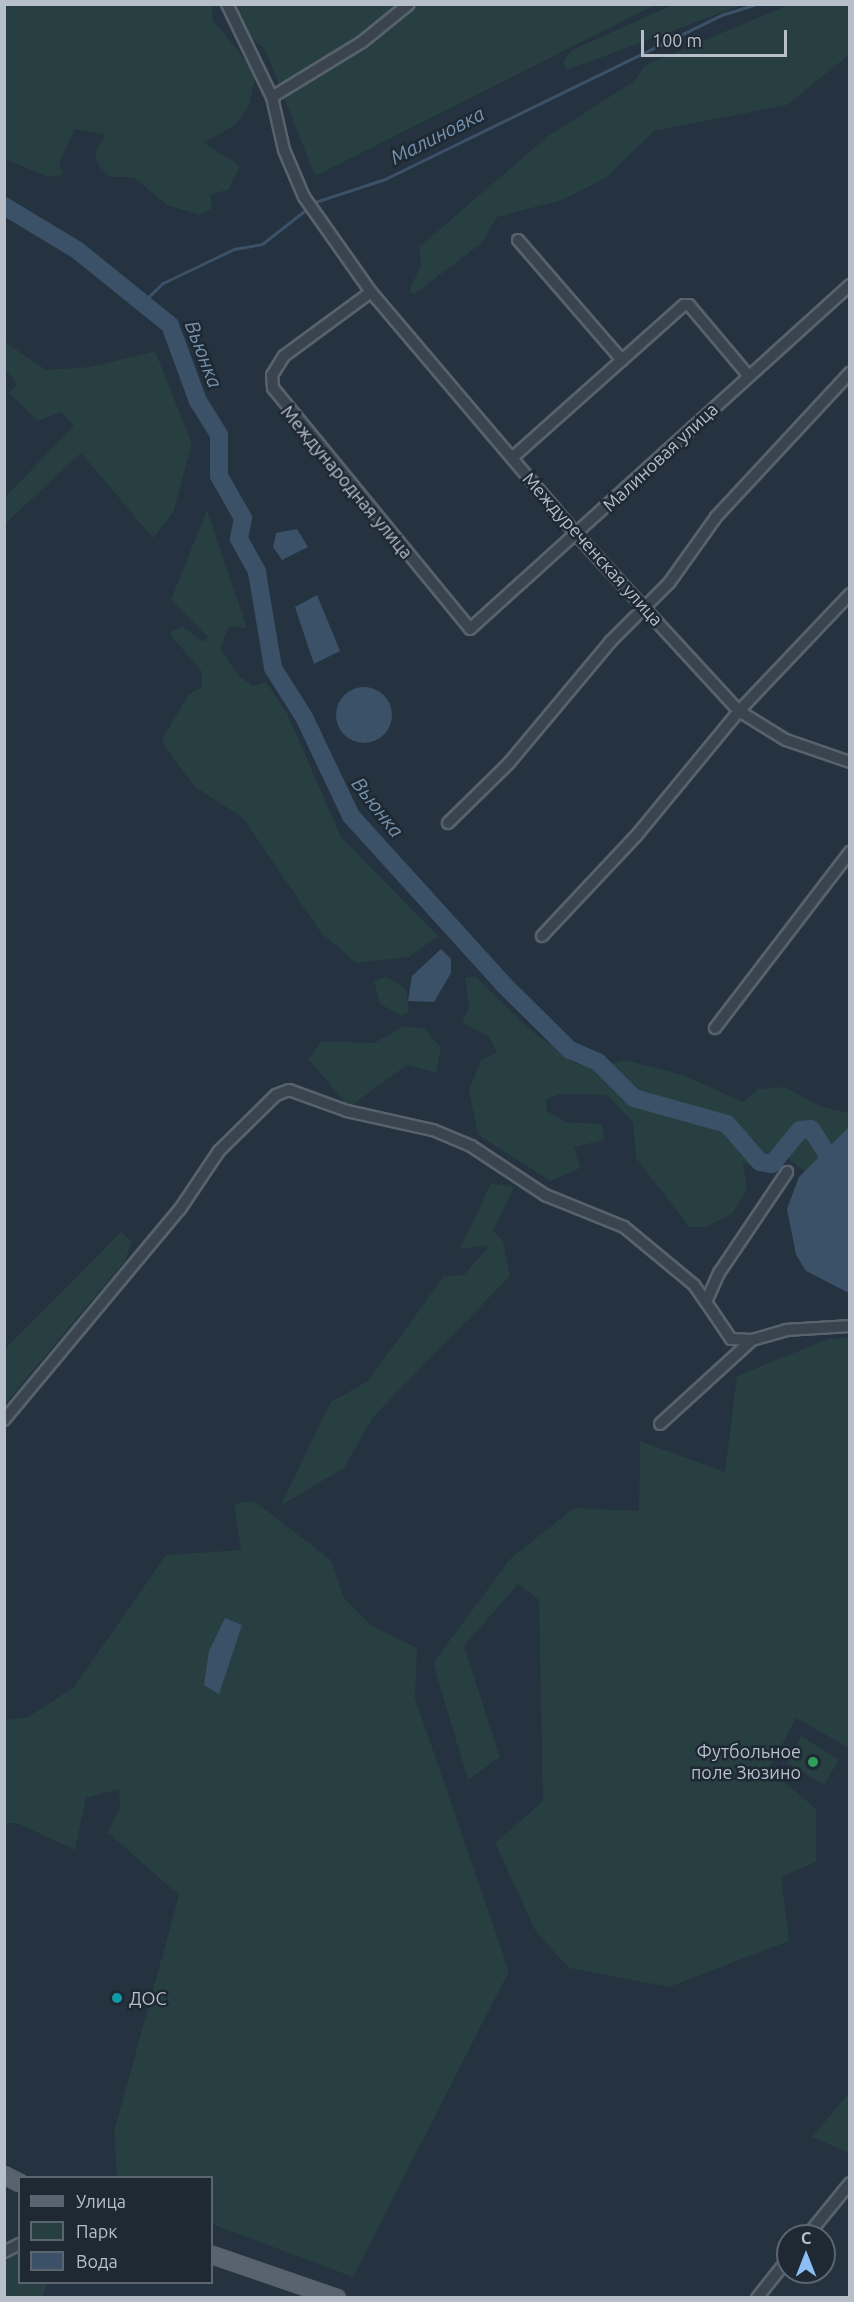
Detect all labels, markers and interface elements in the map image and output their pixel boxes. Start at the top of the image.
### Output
scale bar [644,18,790,56]
text: 100 m [652,30,702,50]
water label: Малиновка [386,101,488,169]
water label: Вьюнка [180,317,228,391]
street label: Малиновая улица [598,398,722,516]
street label: Международная улица [277,401,417,563]
street label: Междуреченская улица [518,468,668,630]
water label: Вьюнка [347,772,409,842]
place label: Футбольное поле Зюзино [691,1741,801,1784]
marker: Футбольное поле Зюзино [806,1755,820,1769]
place label: ДОС [129,1987,166,2009]
marker: ДОС [110,1991,124,2005]
legend [18,2176,213,2284]
text: Улица [76,2191,126,2211]
text: Парк [76,2221,117,2241]
north arrow [776,2224,836,2284]
text: С [801,2229,811,2247]
text: Вода [76,2251,118,2271]

